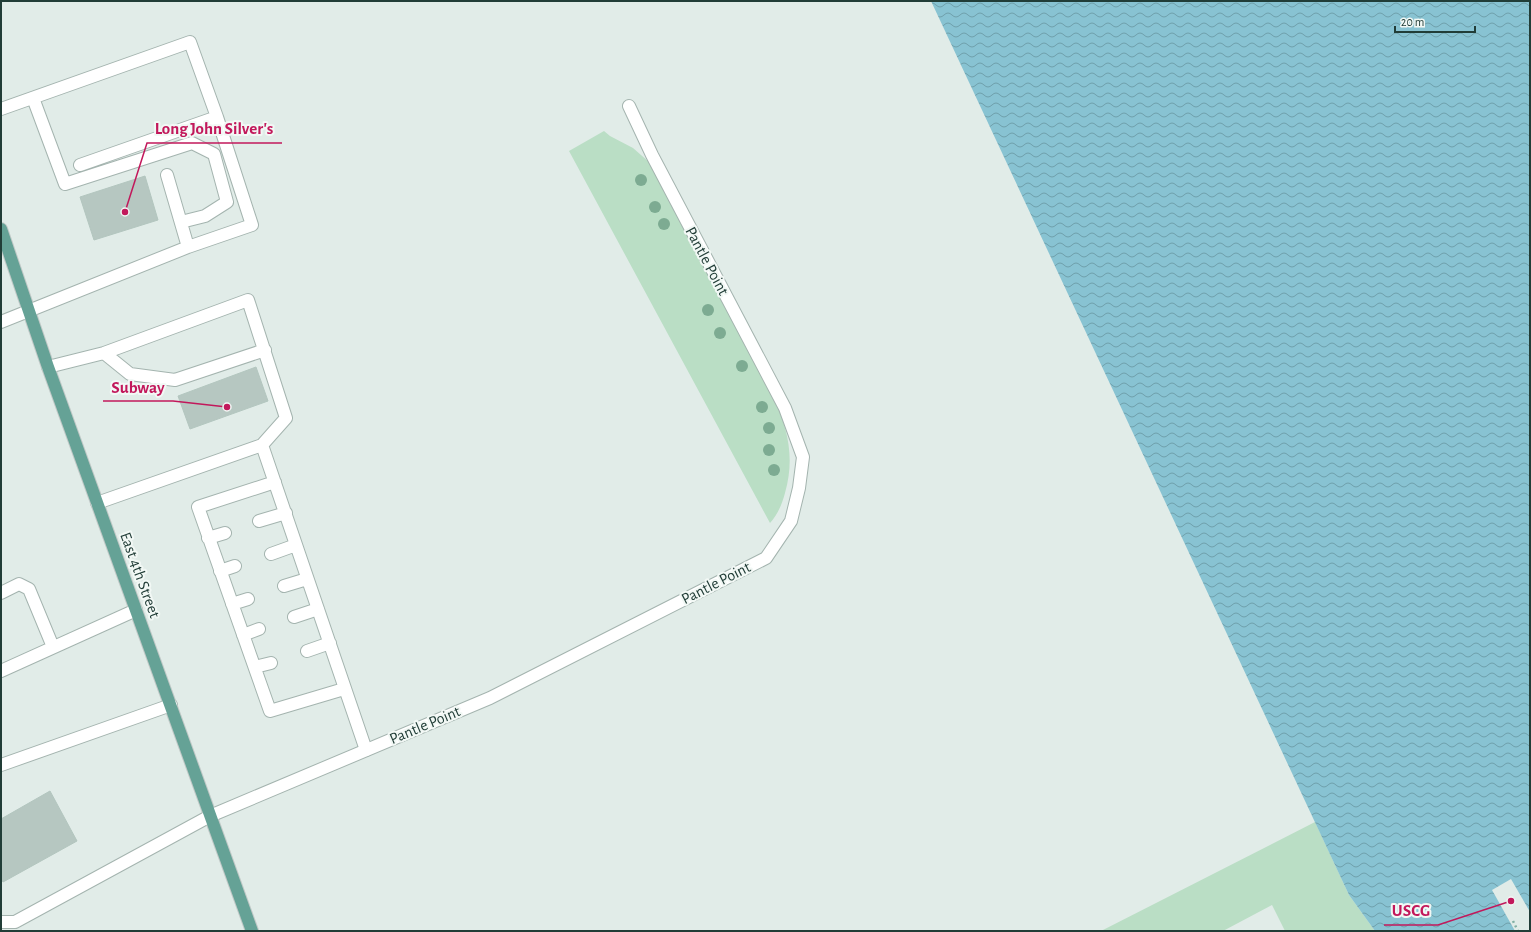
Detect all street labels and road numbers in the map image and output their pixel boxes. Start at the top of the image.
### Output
street label: Pantle Point [682,224,732,298]
street label: East 4th Street [117,530,163,620]
street label: Pantle Point [679,559,753,607]
street label: Pantle Point [387,703,463,747]

